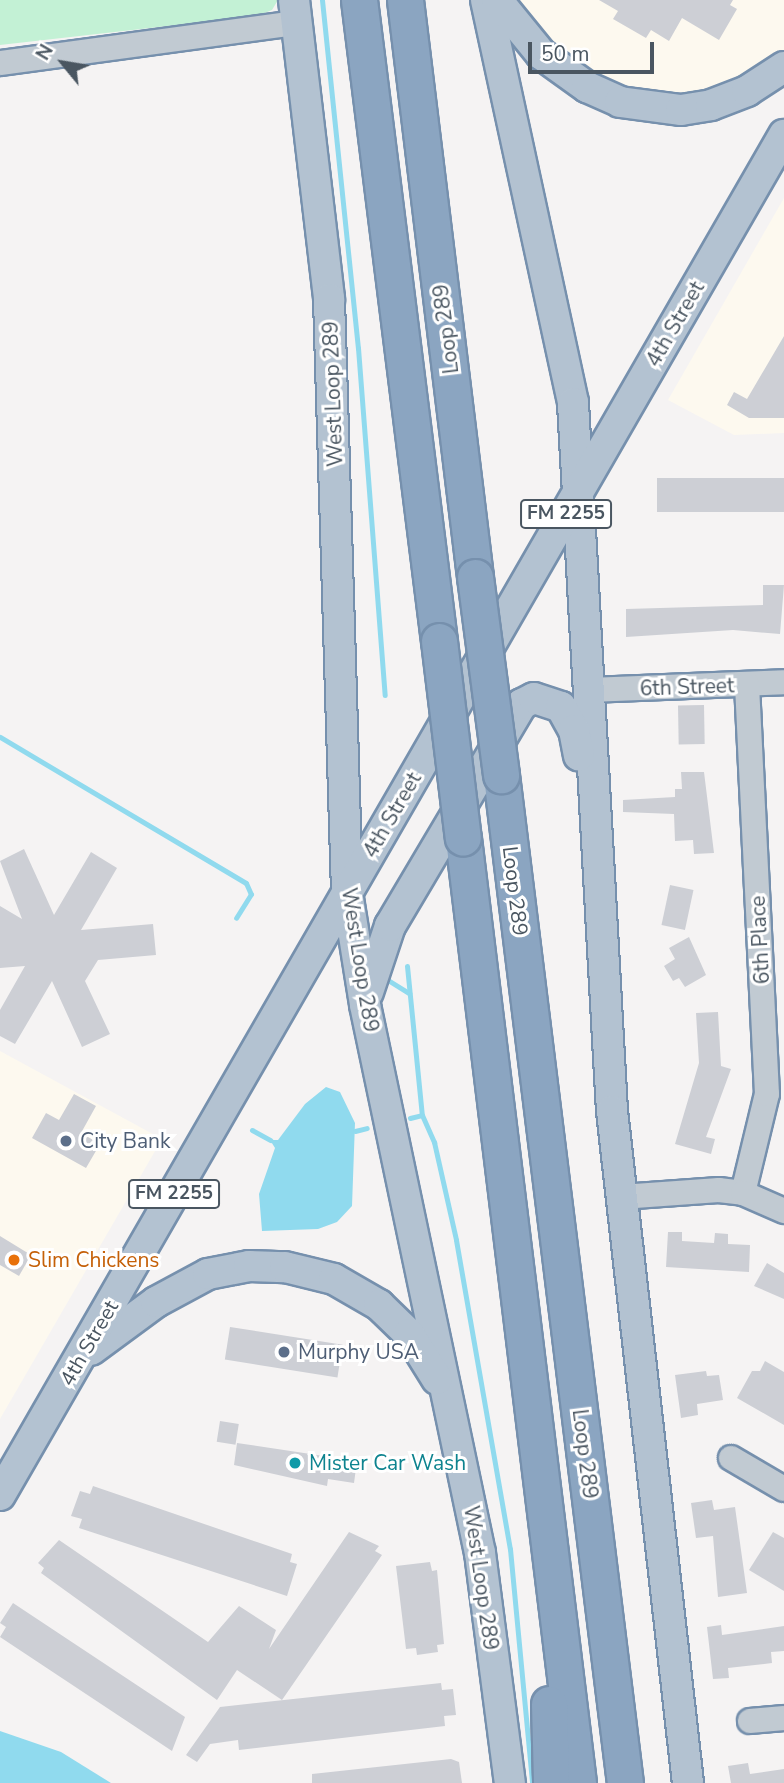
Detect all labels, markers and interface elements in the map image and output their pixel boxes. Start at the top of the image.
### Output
north arrow [28,28,98,98]
scale bar [532,28,658,72]
text: N [30,40,60,65]
text: 50 m [541,40,590,68]
street label: 4th Street [640,277,710,371]
street label: Loop 289 [428,283,464,375]
street label: West Loop 289 [318,321,348,467]
road number: FM 2255 [519,499,613,530]
street label: 6th Street [639,673,735,701]
street label: 4th Street [357,768,427,862]
street label: Loop 289 [497,845,533,937]
street label: West Loop 289 [336,886,384,1034]
street label: 6th Place [745,895,775,985]
place label: City Bank [80,1128,170,1154]
marker: City Bank [58,1133,74,1149]
road number: FM 2255 [127,1178,221,1210]
place label: Slim Chickens [28,1247,159,1273]
marker: Slim Chickens [6,1252,22,1268]
street label: 4th Street [54,1296,124,1390]
place label: Murphy USA [298,1339,419,1365]
marker: Murphy USA [276,1344,292,1360]
street label: Loop 289 [567,1408,603,1500]
place label: Mister Car Wash [309,1450,466,1476]
marker: Mister Car Wash [287,1455,303,1471]
street label: West Loop 289 [458,1504,504,1652]

